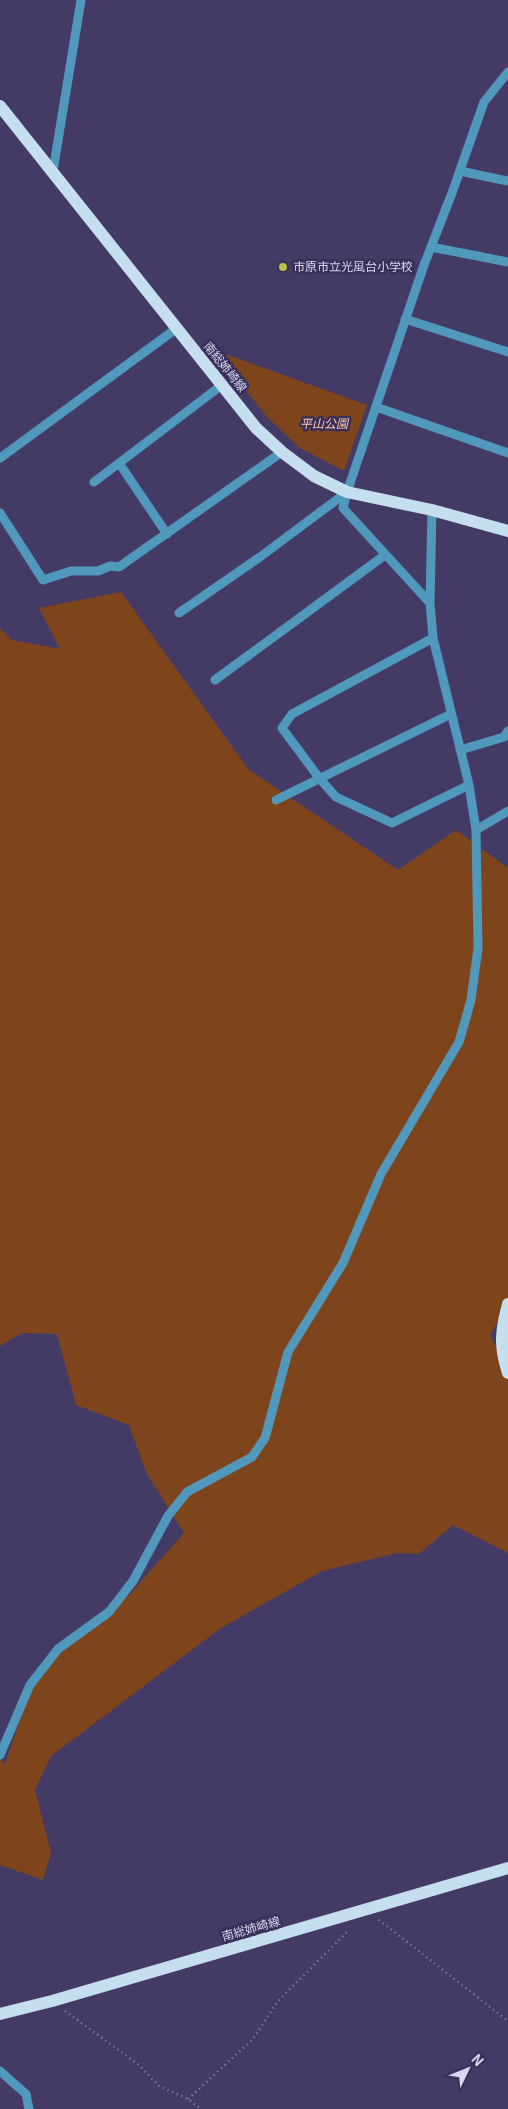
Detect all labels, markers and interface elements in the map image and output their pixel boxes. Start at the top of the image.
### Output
place label: 市原市立光風台小学校 [293,257,413,274]
marker: 市原市立光風台小学校 [277,261,289,273]
street label: 南総姉崎線 [201,337,252,395]
park label: 平山公園 [300,414,350,431]
street label: 南総姉崎線 [219,1911,282,1944]
north arrow [443,2044,493,2094]
text: N [467,2049,489,2070]

